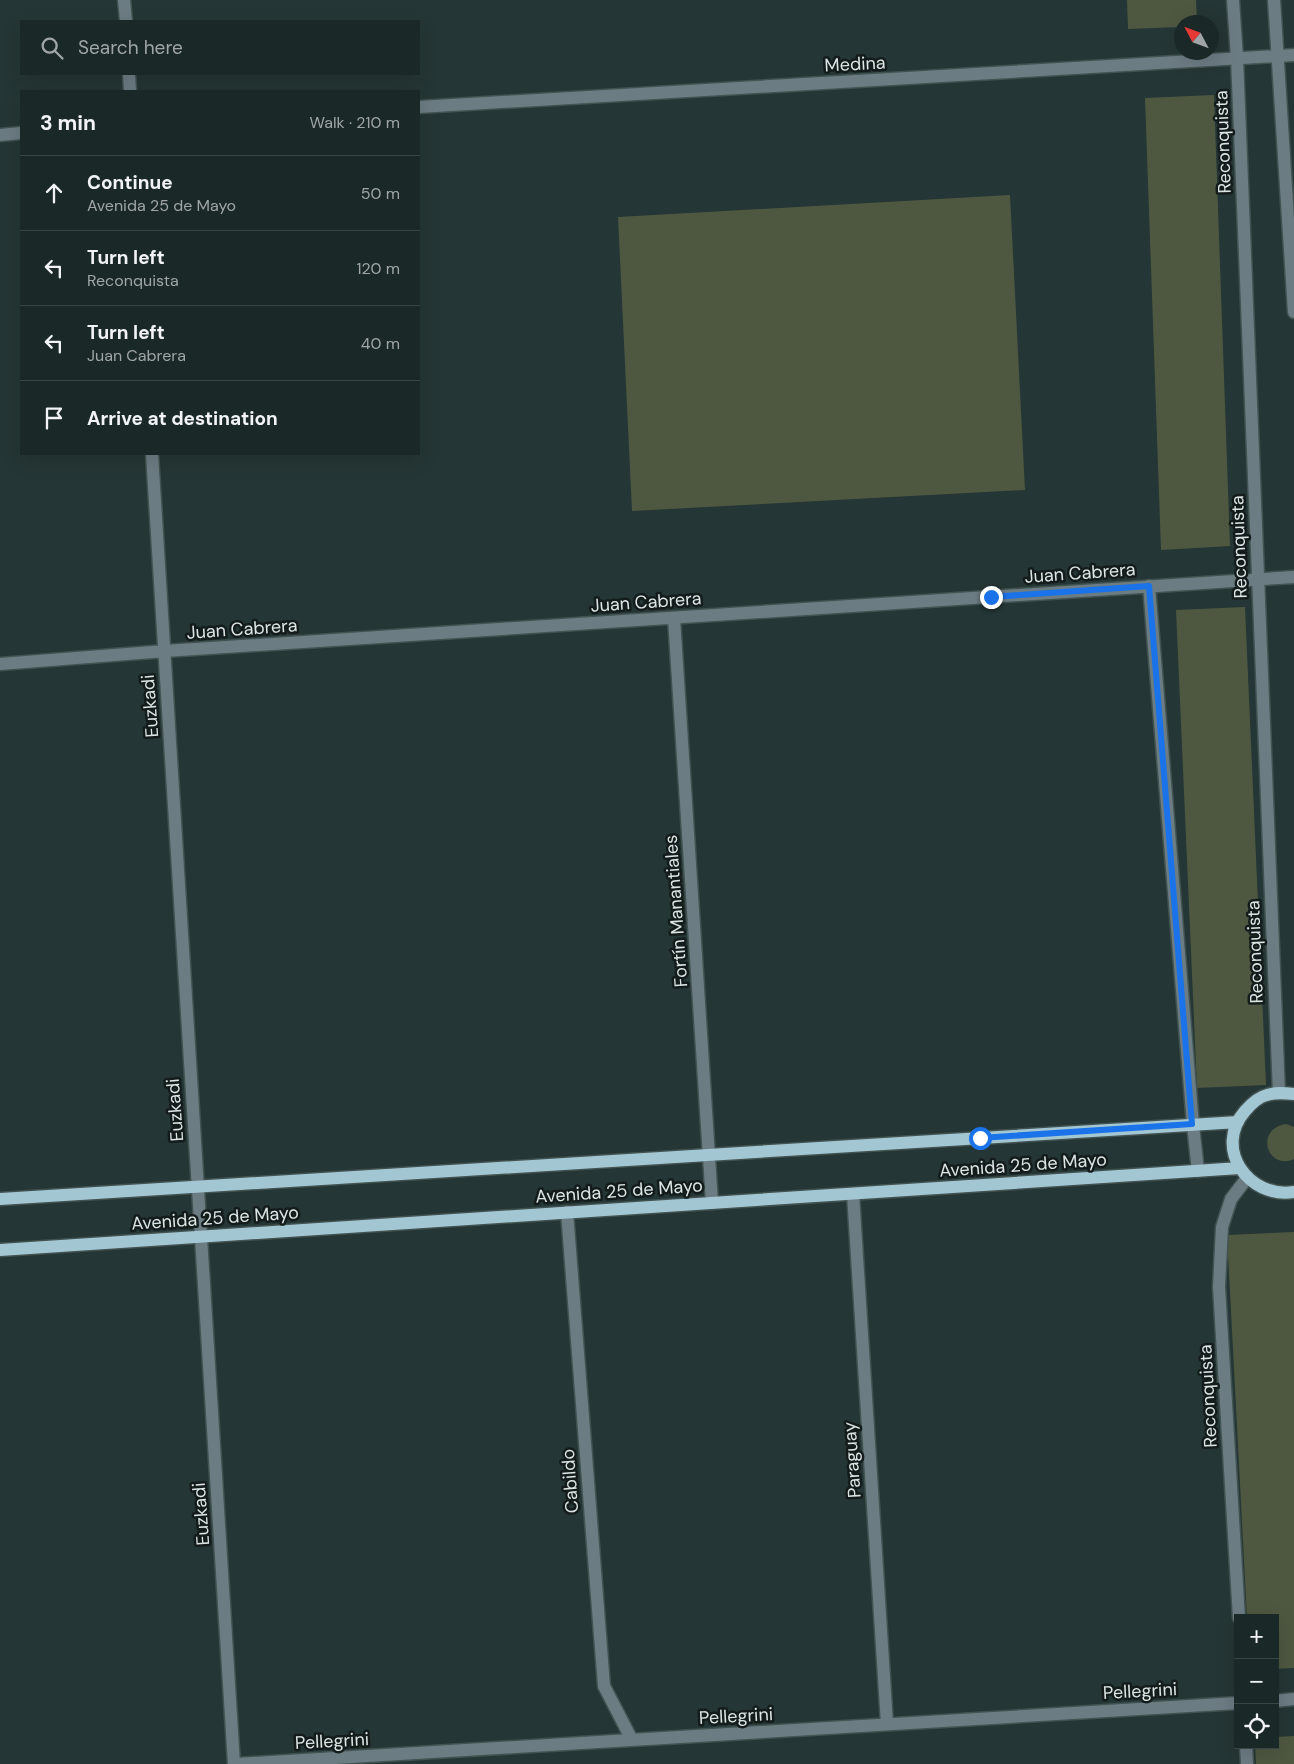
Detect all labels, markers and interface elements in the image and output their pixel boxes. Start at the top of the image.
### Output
north arrow [1174,15,1219,60]
search box [20,20,420,75]
icon: search [38,34,66,62]
text: Search here [78,35,183,60]
street label: Medina [824,50,886,78]
street label: Reconquista [1209,90,1237,194]
text: 3 min [40,109,96,137]
text: Walk · 210 m [310,112,400,133]
text: Continue [87,170,173,195]
icon: ahead [40,179,68,207]
text: 50 m [361,183,400,204]
text: Avenida 25 de Mayo [87,195,236,216]
text: Turn left [87,245,165,270]
icon: left [40,254,68,282]
text: 120 m [356,258,400,279]
text: Reconquista [87,270,179,291]
text: Turn left [87,320,165,345]
icon: left [40,329,68,357]
text: 40 m [361,333,400,354]
text: Juan Cabrera [87,345,186,366]
icon: arrive [40,404,68,432]
text: Arrive at destination [87,406,278,431]
street label: Reconquista [1225,495,1253,599]
street label: Juan Cabrera [1024,557,1136,589]
street label: Juan Cabrera [590,586,702,618]
route end [980,586,1003,609]
street label: Juan Cabrera [186,613,298,645]
street label: Euzkadi [136,674,164,738]
street label: Fortín Manantiales [659,834,693,988]
street label: Reconquista [1241,900,1269,1004]
street label: Euzkadi [161,1078,189,1142]
route start [969,1127,992,1150]
street label: Avenida 25 de Mayo [938,1147,1108,1183]
street label: Avenida 25 de Mayo [534,1173,704,1209]
street label: Avenida 25 de Mayo [130,1200,300,1236]
street label: Reconquista [1193,1344,1223,1448]
street label: Paraguay [837,1421,867,1499]
street label: Cabildo [556,1448,584,1514]
street label: Euzkadi [187,1482,215,1546]
map controls [1234,1614,1279,1749]
button: + [1234,1614,1279,1659]
button: − [1234,1659,1279,1704]
street label: Pellegrini [1102,1677,1178,1705]
street label: Pellegrini [698,1702,774,1730]
button: locate [1234,1704,1279,1749]
street label: Pellegrini [294,1727,370,1755]

